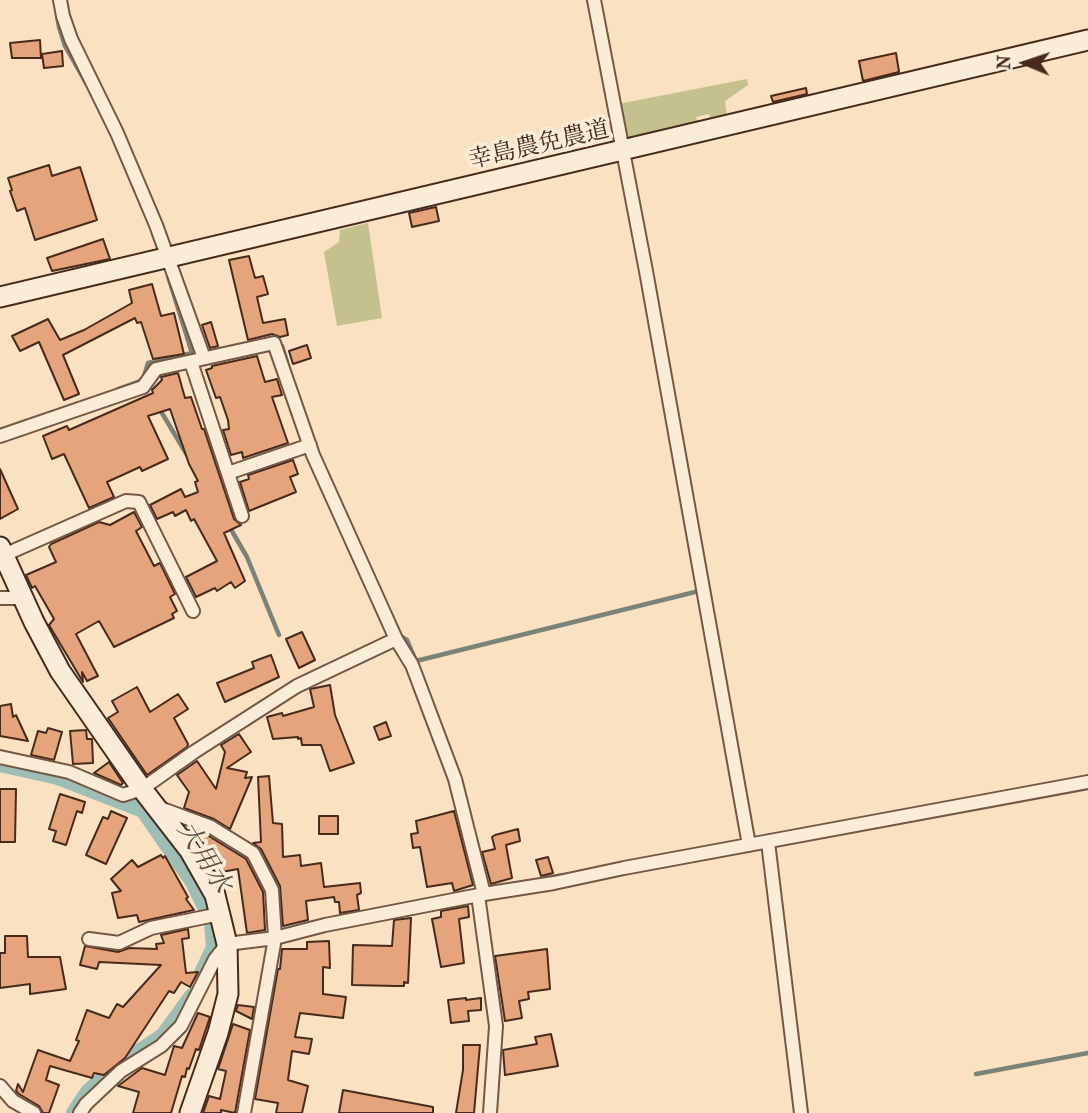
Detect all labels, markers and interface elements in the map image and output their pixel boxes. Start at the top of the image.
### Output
north arrow [990,28,1060,98]
text: N [993,55,1015,70]
street label: 幸島農免農道 [466,116,612,176]
water label: 大用水 [169,817,237,899]

